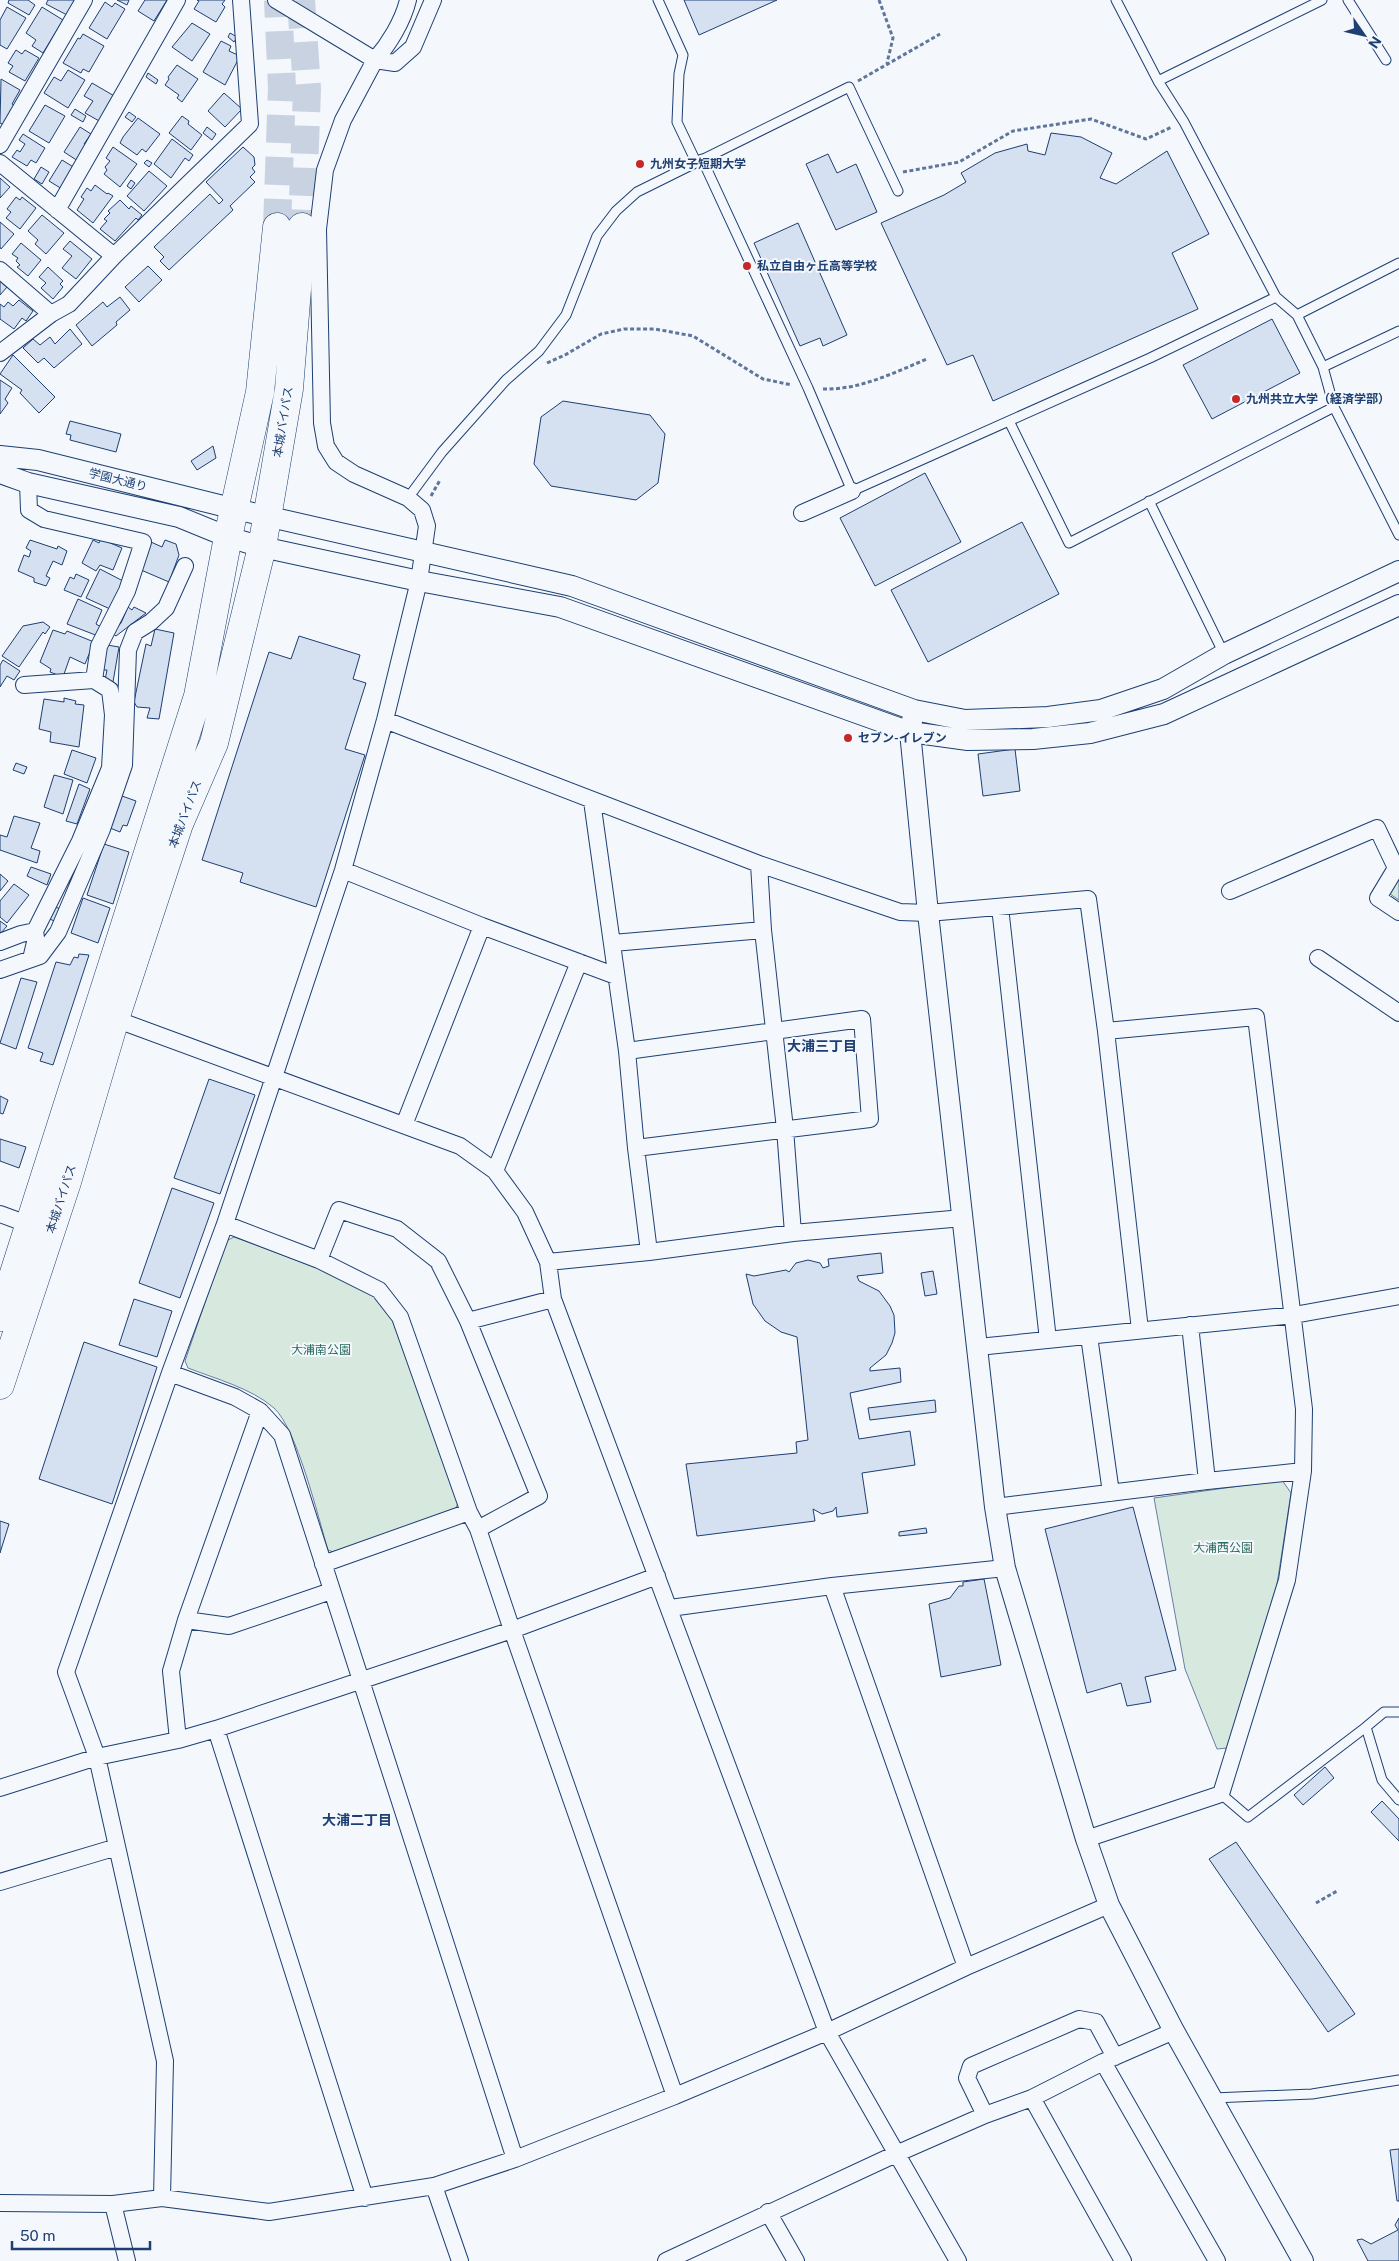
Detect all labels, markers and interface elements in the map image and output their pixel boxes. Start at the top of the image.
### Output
north arrow [1339,10,1389,60]
text: N [1365,33,1384,51]
place label: 九州女子短期大学 [650,157,746,171]
marker: 九州女子短期大学 [634,158,646,170]
place label: 私立自由ヶ丘高等学校 [757,259,877,273]
marker: 私立自由ヶ丘高等学校 [741,260,753,272]
street label: 本城バイパス [270,385,296,459]
place label: 九州共立大学（経済学部） [1246,392,1390,406]
marker: 九州共立大学（経済学部） [1230,393,1242,405]
street label: 学園大通り [87,466,149,494]
place label: セブン-イレブン [858,731,947,745]
marker: セブン-イレブン [842,732,854,744]
street label: 本城バイパス [166,778,204,850]
district label: 大浦三丁目 [787,1038,857,1054]
street label: 本城バイパス [43,1163,79,1235]
park label: 大浦南公園 [291,1343,351,1357]
park label: 大浦西公園 [1193,1541,1253,1555]
district label: 大浦二丁目 [322,1812,392,1828]
scale bar [12,2218,150,2250]
text: 50 m [20,2227,55,2244]

